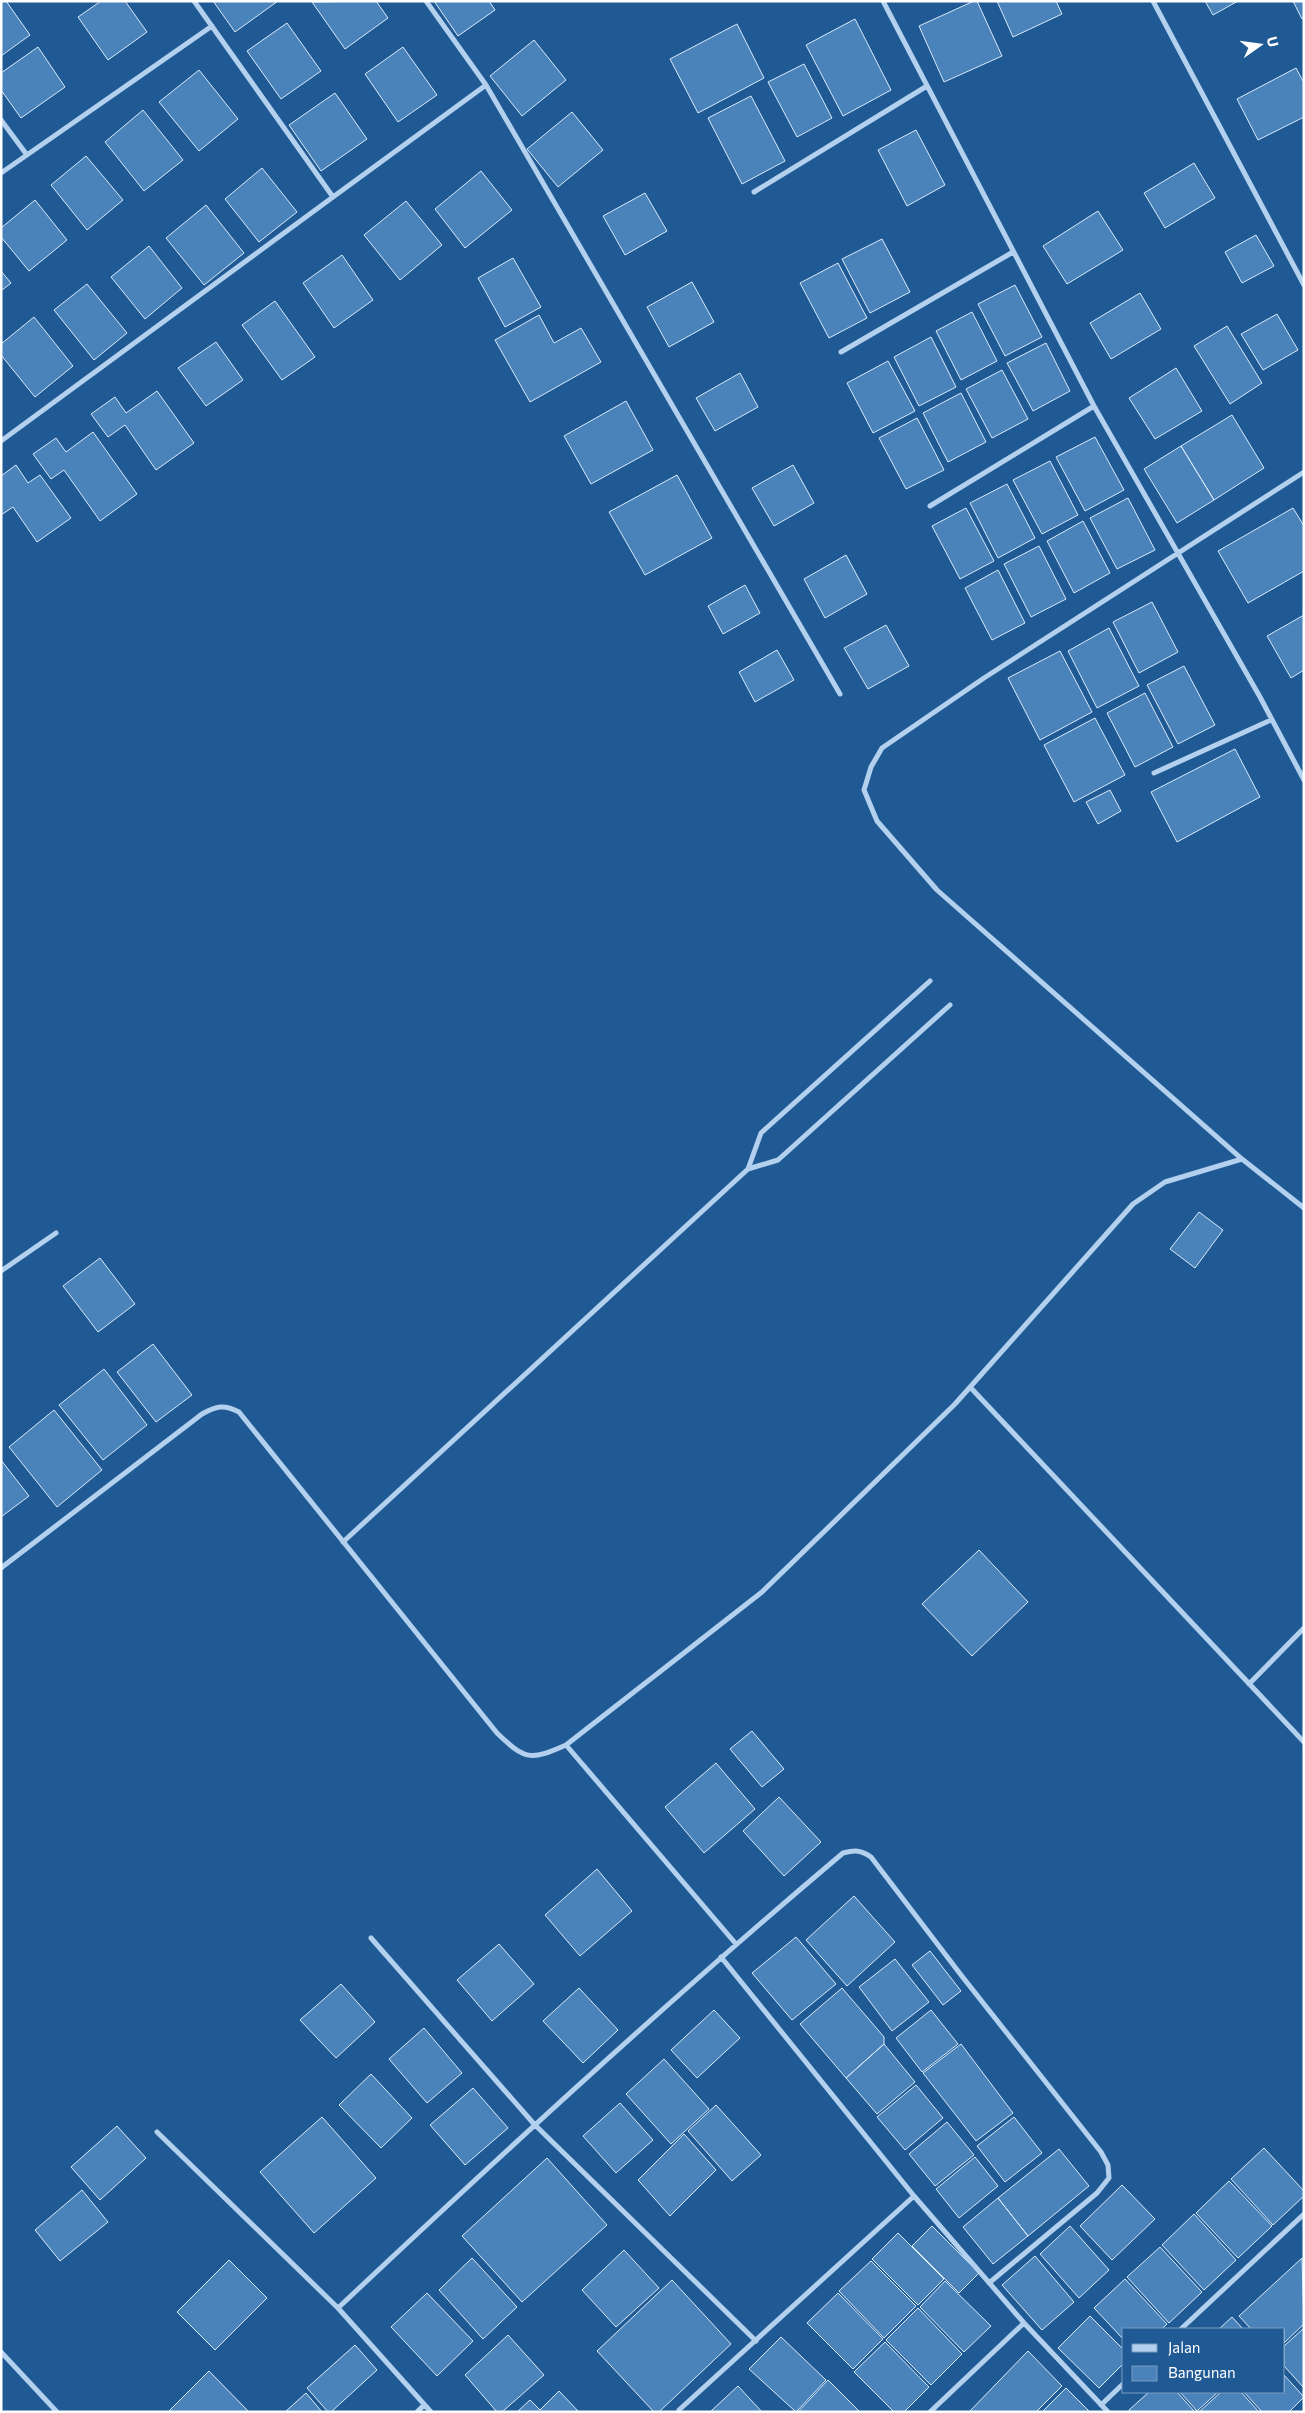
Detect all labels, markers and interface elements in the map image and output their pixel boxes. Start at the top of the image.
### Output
north arrow [1235,20,1285,70]
text: U [1264,35,1283,49]
legend [1122,2328,1285,2393]
text: Jalan [1168,2338,1200,2356]
text: Bangunan [1168,2363,1236,2381]

